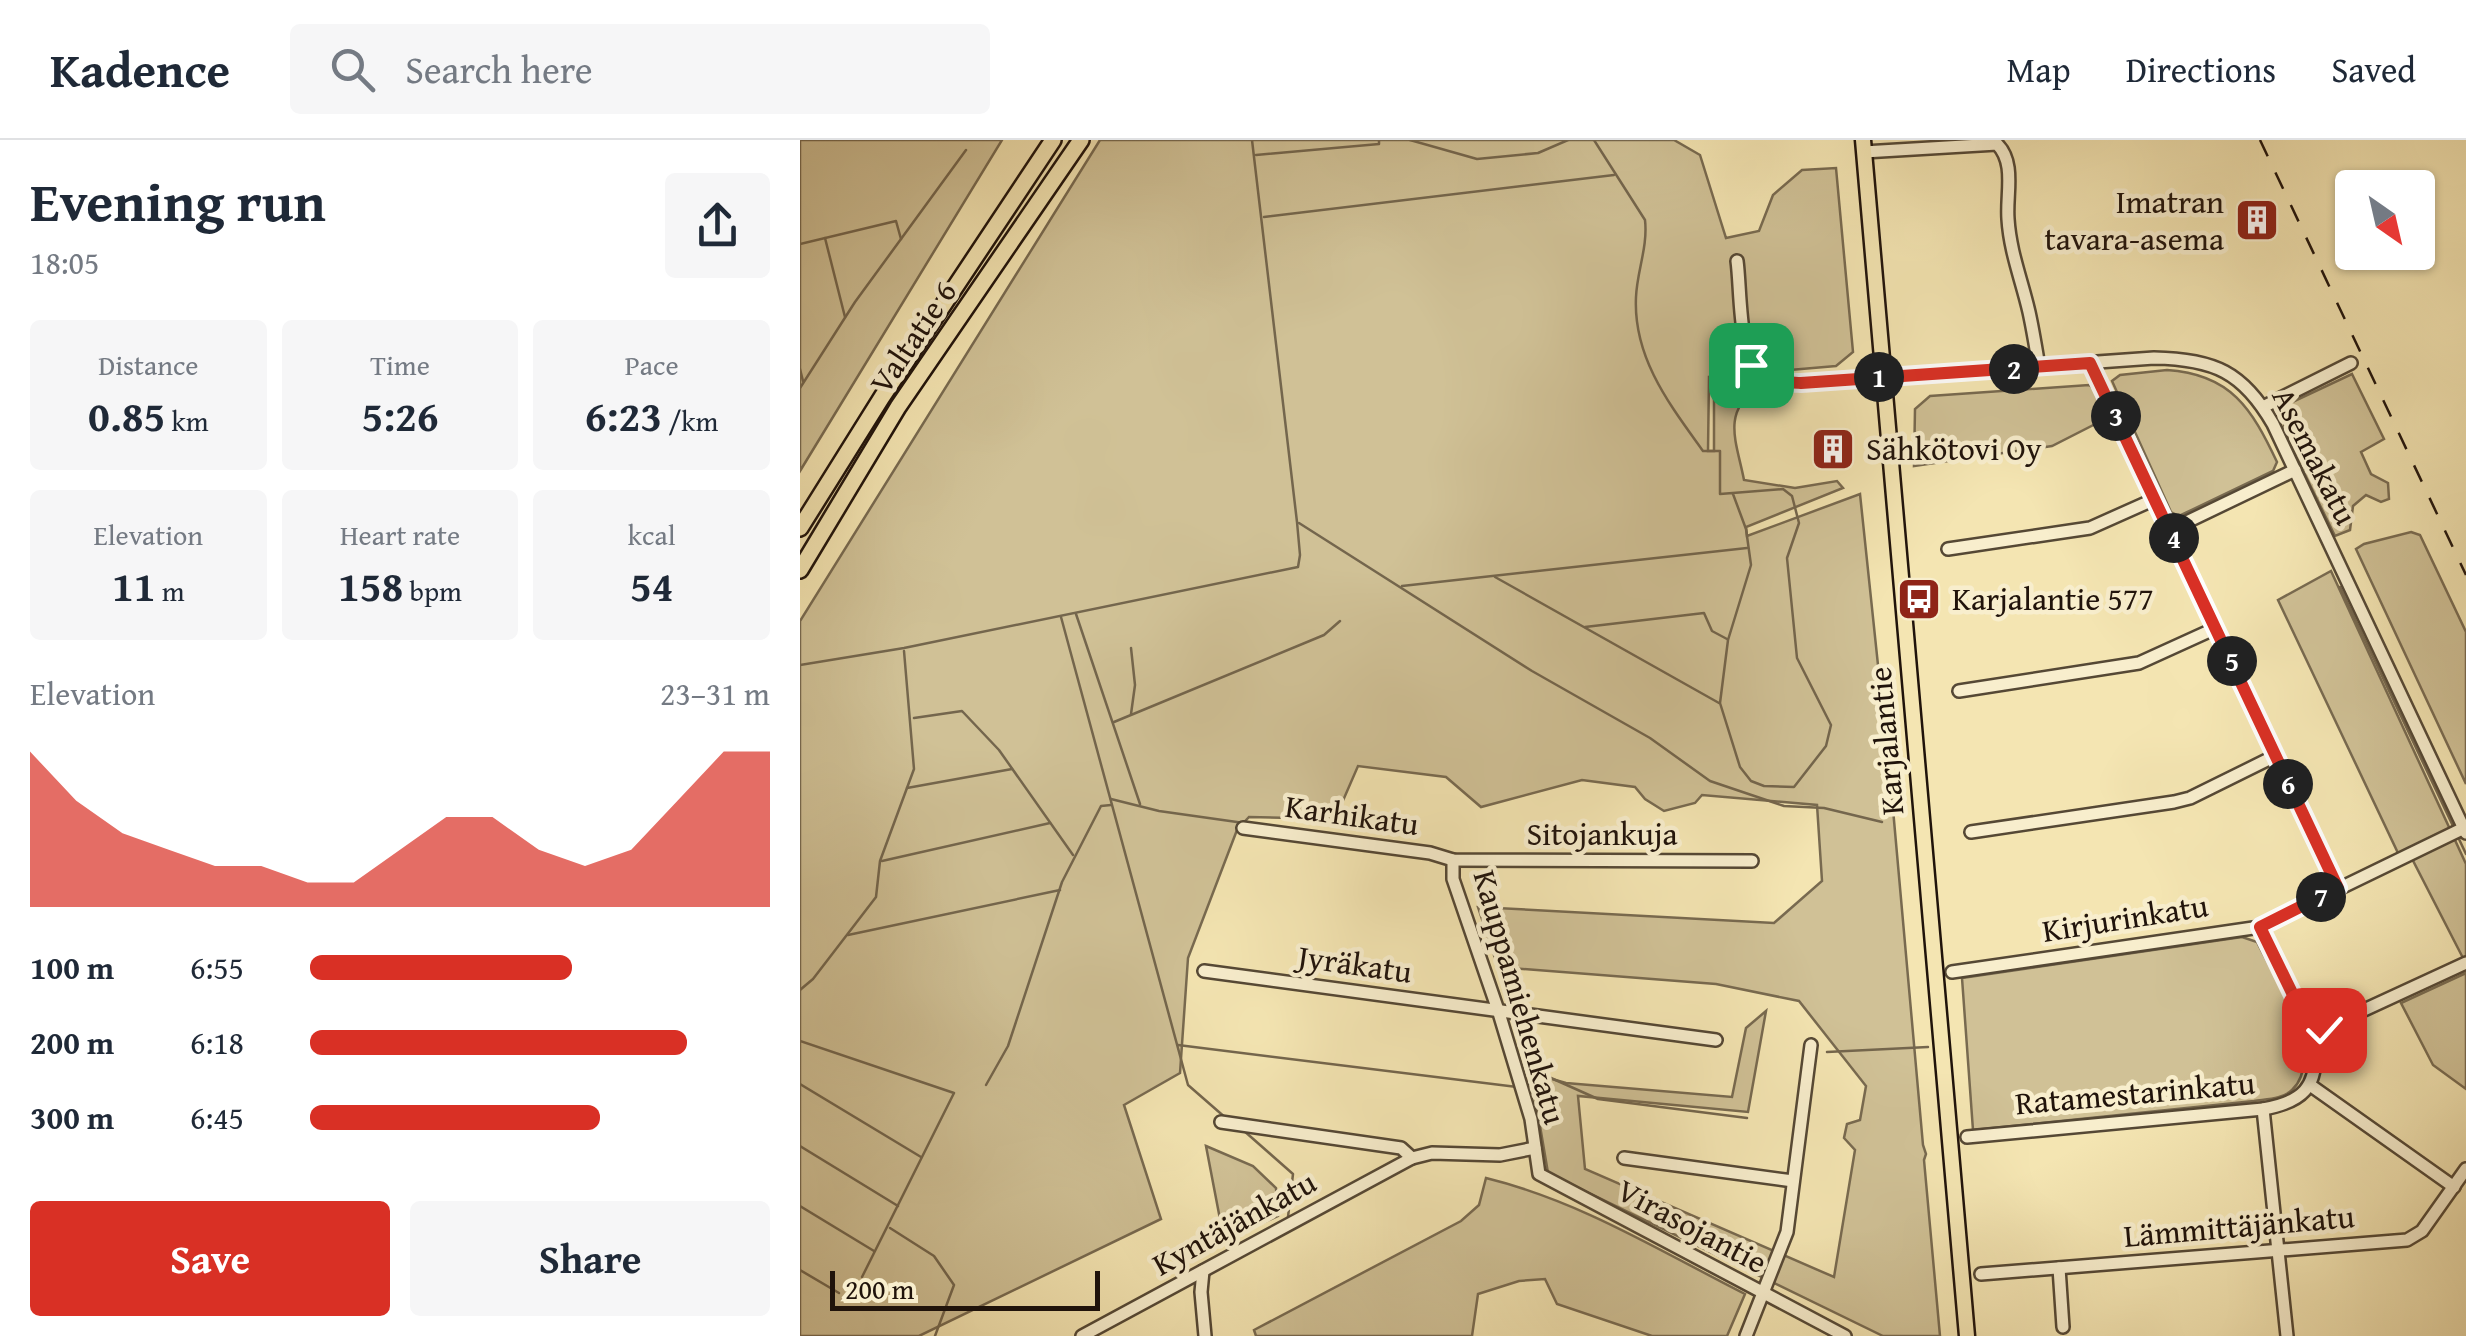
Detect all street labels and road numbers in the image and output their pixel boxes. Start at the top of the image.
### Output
street label: Valtatie 6 [857,271,968,403]
street label: Asemakatu [2261,379,2370,533]
street label: Karjalantie [1856,665,1915,817]
street label: Karhikatu [1282,782,1422,847]
street label: Sitojankuja [1526,810,1678,857]
street label: Kauppamiehenkatu [1462,864,1579,1130]
street label: Kirjurinkatu [2039,881,2212,954]
street label: Jyräkatu [1291,932,1416,995]
street label: Ratamestarinkatu [2013,1059,2257,1126]
street label: Kyntäjänkatu [1143,1158,1325,1287]
street label: Virasojantie [1609,1166,1776,1285]
street label: Lämmittäjänkatu [2122,1192,2357,1259]

